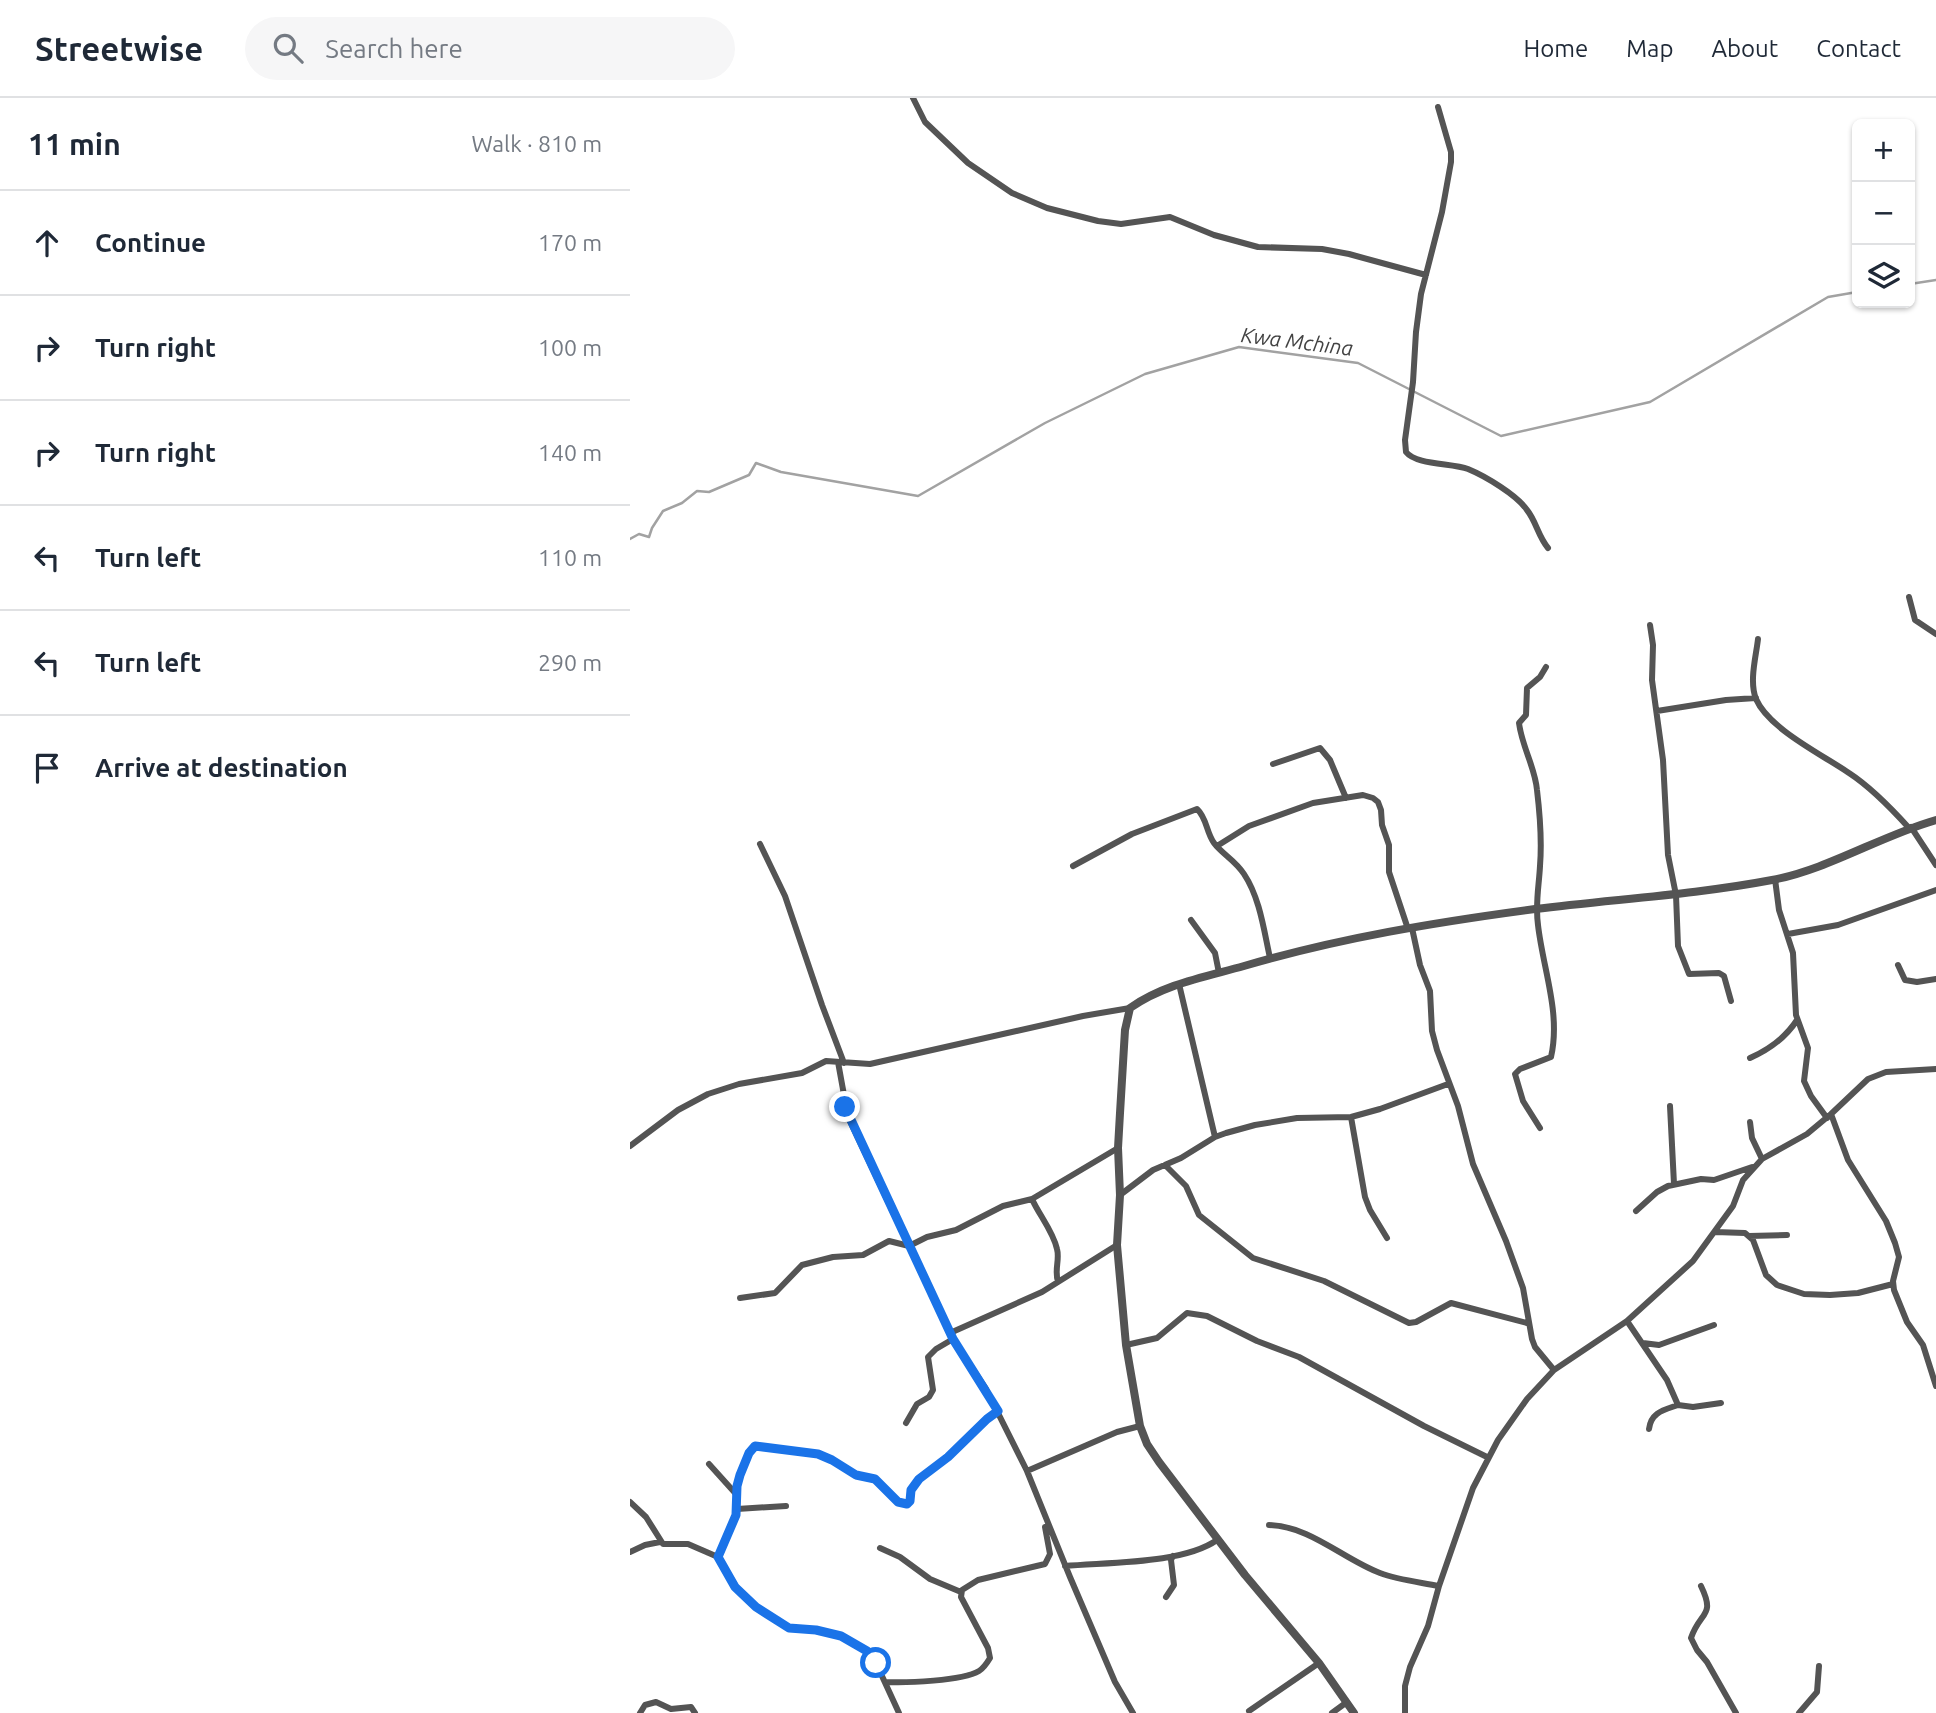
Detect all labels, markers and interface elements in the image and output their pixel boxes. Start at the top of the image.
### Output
search box [245,17,735,80]
icon: search [269,29,307,67]
text: Streetwise [35,30,203,67]
text: Search here [325,34,463,63]
text: Home [1523,35,1588,62]
text: Map [1626,35,1673,62]
text: About [1711,35,1778,62]
text: Contact [1816,35,1901,62]
map controls [1852,119,1915,308]
button: + [1852,119,1915,182]
text: 11 min [28,127,121,161]
text: Walk · 810 m [471,131,602,156]
button: − [1852,182,1915,245]
icon: ahead [28,224,66,262]
text: Continue [95,228,206,257]
text: 170 m [538,230,602,255]
button: layers [1852,245,1915,308]
water label: Kwa Mchina [1240,322,1354,360]
icon: right [28,329,66,367]
text: Turn right [95,333,216,362]
text: 100 m [538,335,602,360]
icon: right [28,434,66,472]
text: Turn right [95,438,216,467]
text: 140 m [538,440,602,465]
icon: left [28,539,66,577]
text: Turn left [95,543,201,572]
text: 110 m [538,545,602,570]
icon: left [28,644,66,682]
text: Turn left [95,648,201,677]
text: 290 m [538,650,602,675]
icon: arrive [28,749,66,787]
text: Arrive at destination [95,753,348,782]
route end [829,1091,860,1122]
route start [860,1647,891,1678]

